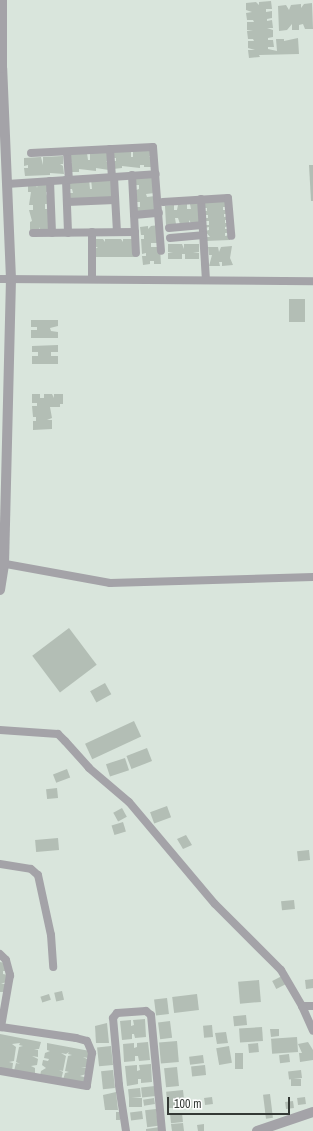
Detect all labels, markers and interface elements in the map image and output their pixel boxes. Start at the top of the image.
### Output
scale bar [169,1089,292,1115]
text: 100 m [174,1096,201,1112]

